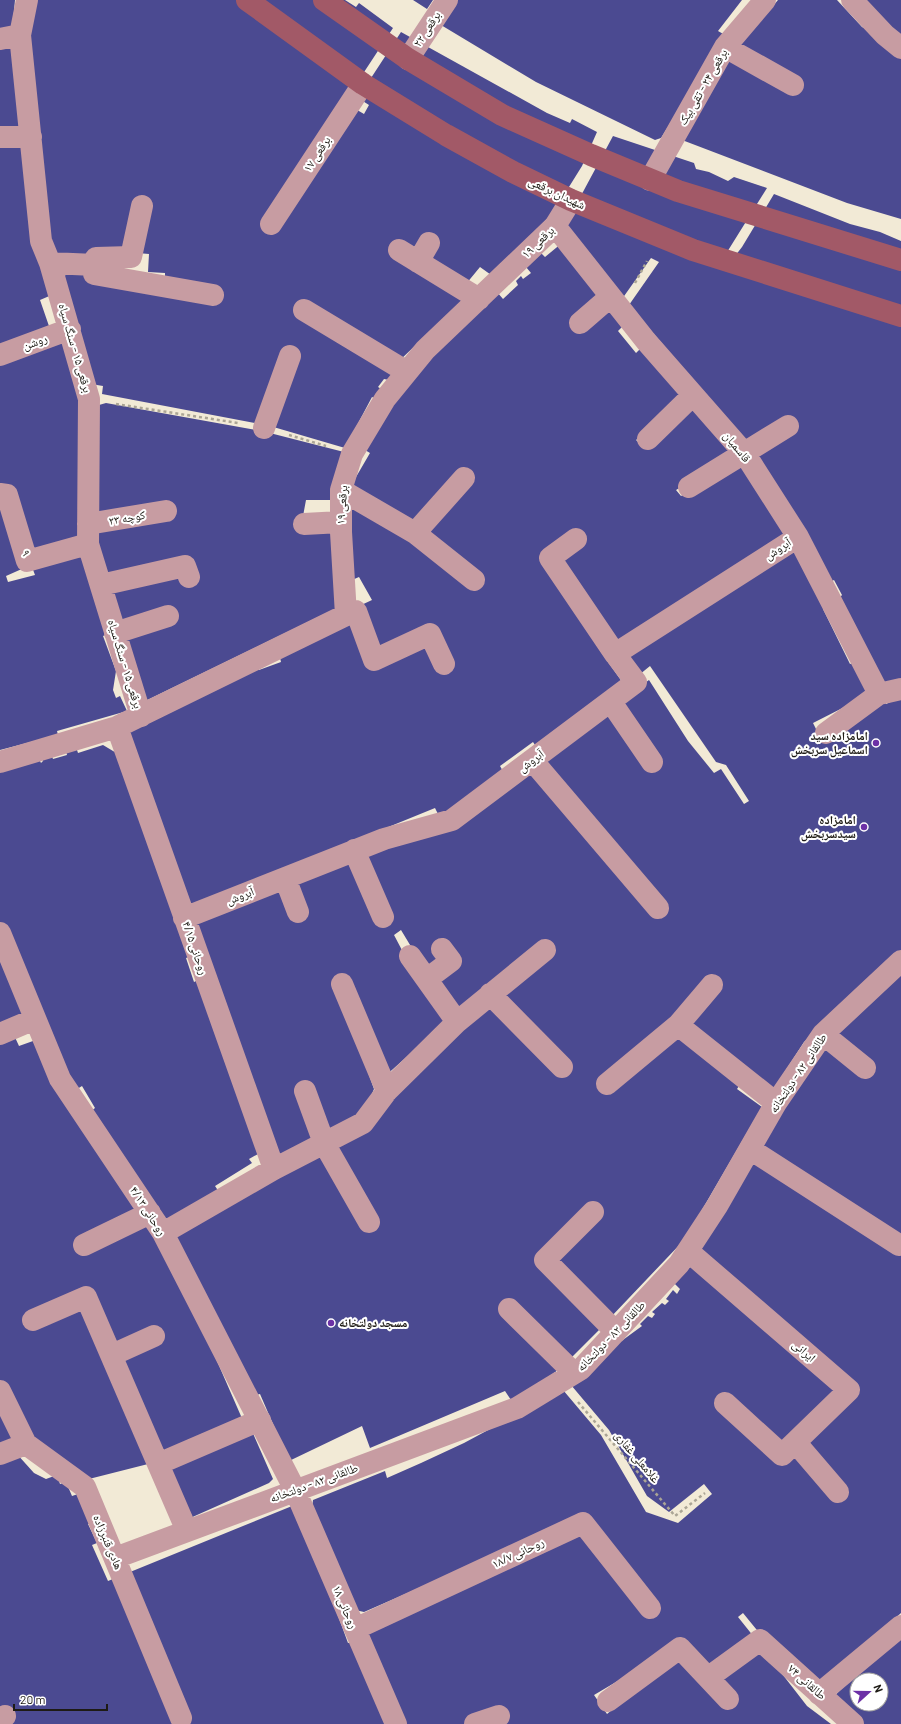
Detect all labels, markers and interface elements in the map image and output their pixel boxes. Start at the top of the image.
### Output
street label: برقعی ۲۲ [410,8,444,50]
street label: برقعی ۲۴ - تقی بیک [675,46,731,128]
street label: برقعی ۱۷ [300,133,334,175]
street label: شهیدان برقعی [526,173,588,213]
street label: برقعی ۱۹ [518,222,557,261]
street label: برقعی ۱۵ - سنگ سیاه [55,301,95,394]
street label: روشن [20,330,50,353]
street label: قاسمیان [720,428,754,465]
street label: برقعی ۱۹ [333,485,351,525]
street label: کوچه ۲۳ [107,507,146,528]
street label: آبروش [762,534,795,563]
street label: ۹ [19,547,34,558]
street label: برقعی ۱۵ - سنگ سیاه [104,617,146,710]
place label: امامزاده سید اسماعیل سربخش [791,728,868,758]
marker: امامزاده سید اسماعیل سربخش [871,738,881,748]
street label: آبروش [515,745,548,776]
place label: امامزاده سیدسربخش [801,812,856,842]
marker: امامزاده سیدسربخش [859,822,869,832]
street label: آبروش [224,883,257,908]
street label: روحانی ۴/۱۵ [179,919,212,977]
street label: طالقانی ۸۲ - دولتخانه [765,1030,830,1115]
street label: روحانی ۴/۱۳ [127,1183,170,1239]
street label: طالقانی ۸۲ - دولتخانه [573,1297,648,1374]
place label: مسجد دولتخانه [339,1315,408,1330]
marker: مسجد دولتخانه [326,1318,336,1328]
street label: ایرانی [789,1336,819,1365]
street label: غلامعلی غفاری [611,1428,663,1486]
street label: طالقانی ۸۲ - دولتخانه [268,1460,360,1505]
street label: هادی قنبرزاده [90,1512,127,1572]
street label: روحانی ۱۸/۷ [489,1534,547,1571]
street label: روحانی ۱۸ [330,1583,361,1631]
street label: طالقانی ۷۴ [785,1661,829,1703]
north arrow [849,1672,889,1712]
text: N [871,1682,886,1694]
scale bar [14,1686,107,1712]
text: 20 m [20,1692,46,1706]

